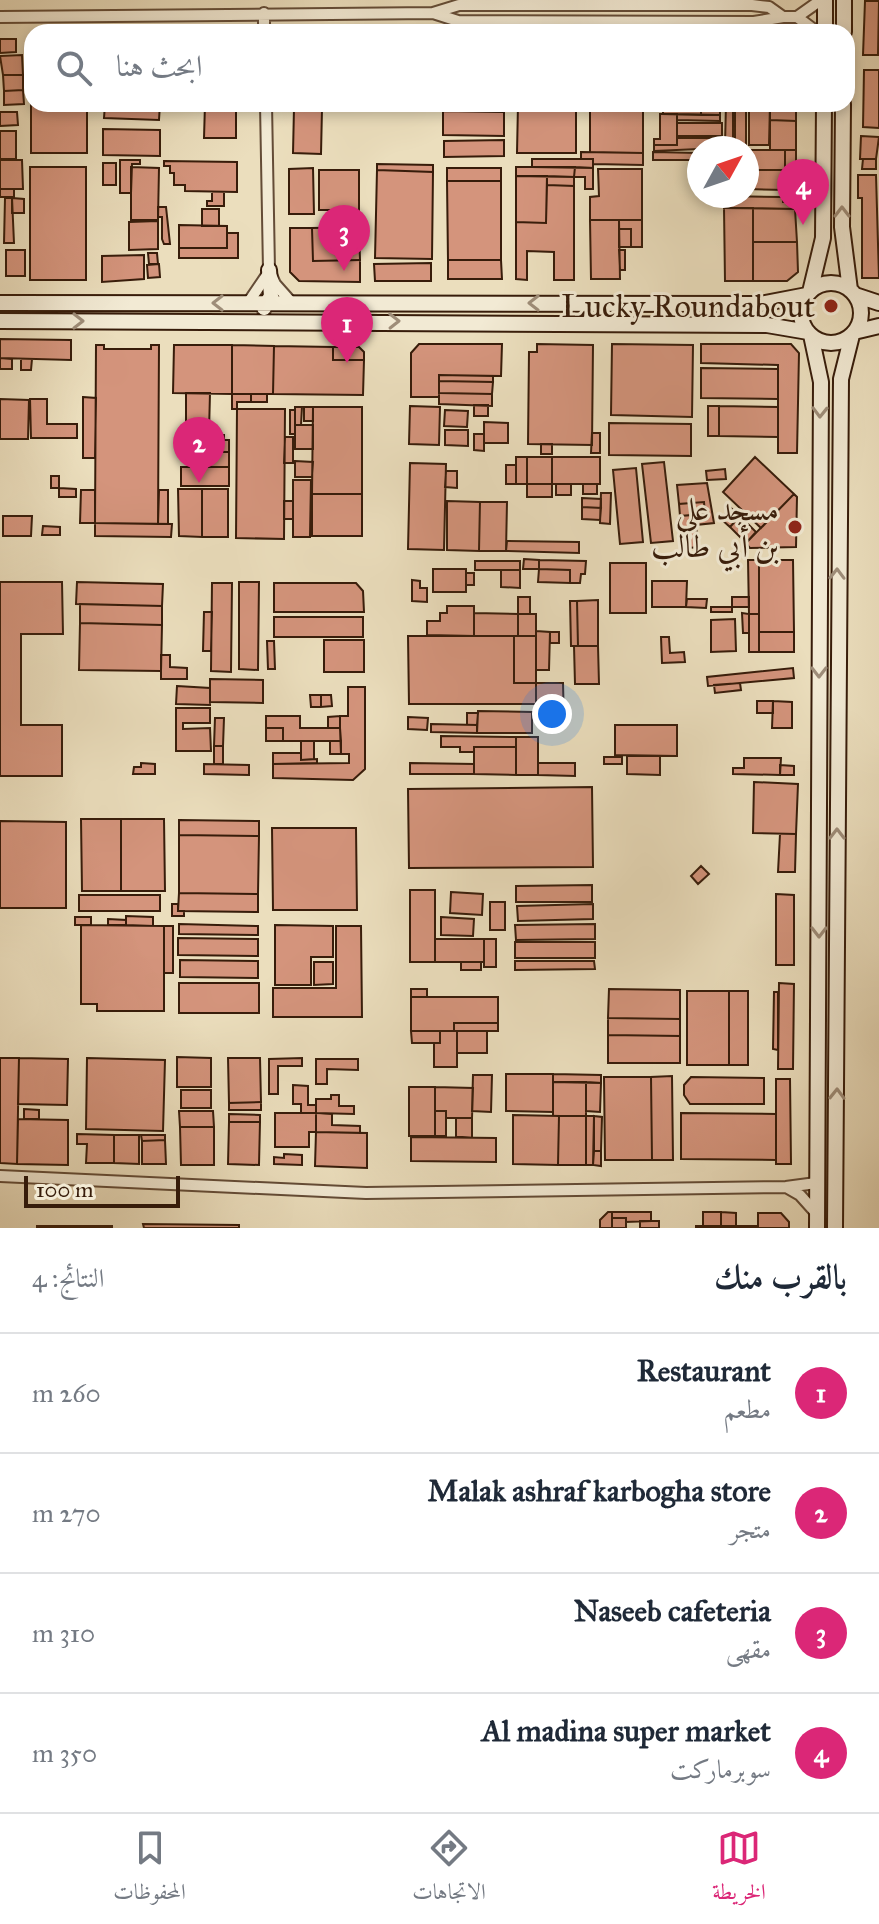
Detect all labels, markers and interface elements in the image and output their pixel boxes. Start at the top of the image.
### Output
search box [24,24,855,112]
icon: search [52,46,96,90]
text: ابحث هنا [116,48,202,84]
north arrow [687,136,759,208]
pin: 4 [777,159,829,225]
pin: 3 [318,205,370,271]
one-way arrow [834,205,851,218]
place label: Lucky Roundabout [561,287,815,326]
one-way arrow [211,294,224,312]
one-way arrow [527,294,540,312]
pin: 1 [321,297,373,363]
marker: Lucky Roundabout [822,297,840,315]
one-way arrow [72,312,85,330]
one-way arrow [388,312,401,330]
one-way arrow [812,406,829,419]
pin: 2 [173,417,225,483]
place label: مسجد علي بن أبي طالب [651,490,779,572]
marker: مسجد علي بن أبي طالب [786,518,804,536]
one-way arrow [828,567,846,580]
one-way arrow [810,666,828,679]
your location [532,694,572,734]
one-way arrow [829,827,846,840]
one-way arrow [810,926,828,939]
one-way arrow [829,1087,846,1100]
scale bar [24,1172,180,1208]
text: 100 m [36,1176,93,1203]
text: بالقرب منك [714,1256,847,1297]
text: النتائج: 4 [32,1262,104,1294]
text: Restaurant [637,1353,771,1389]
text: 260 m [32,1377,101,1409]
text: 1 [816,1377,826,1409]
text: مطعم [723,1393,771,1425]
text: Malak ashraf karbogha store [428,1473,771,1509]
text: 270 m [32,1497,101,1529]
text: 2 [815,1497,827,1529]
text: متجر [730,1513,771,1545]
text: Naseeb cafeteria [574,1593,771,1629]
text: 310 m [32,1617,95,1649]
text: 3 [816,1617,826,1649]
text: مقهى [726,1633,771,1665]
text: Al madina super market [482,1713,771,1749]
text: 350 m [32,1737,97,1769]
text: 4 [814,1737,828,1769]
text: سوبرماركت [670,1753,771,1785]
tab: المحفوظات [113,1826,186,1913]
tab: الاتجاهات [412,1826,486,1913]
tab: الخريطة [712,1826,766,1913]

